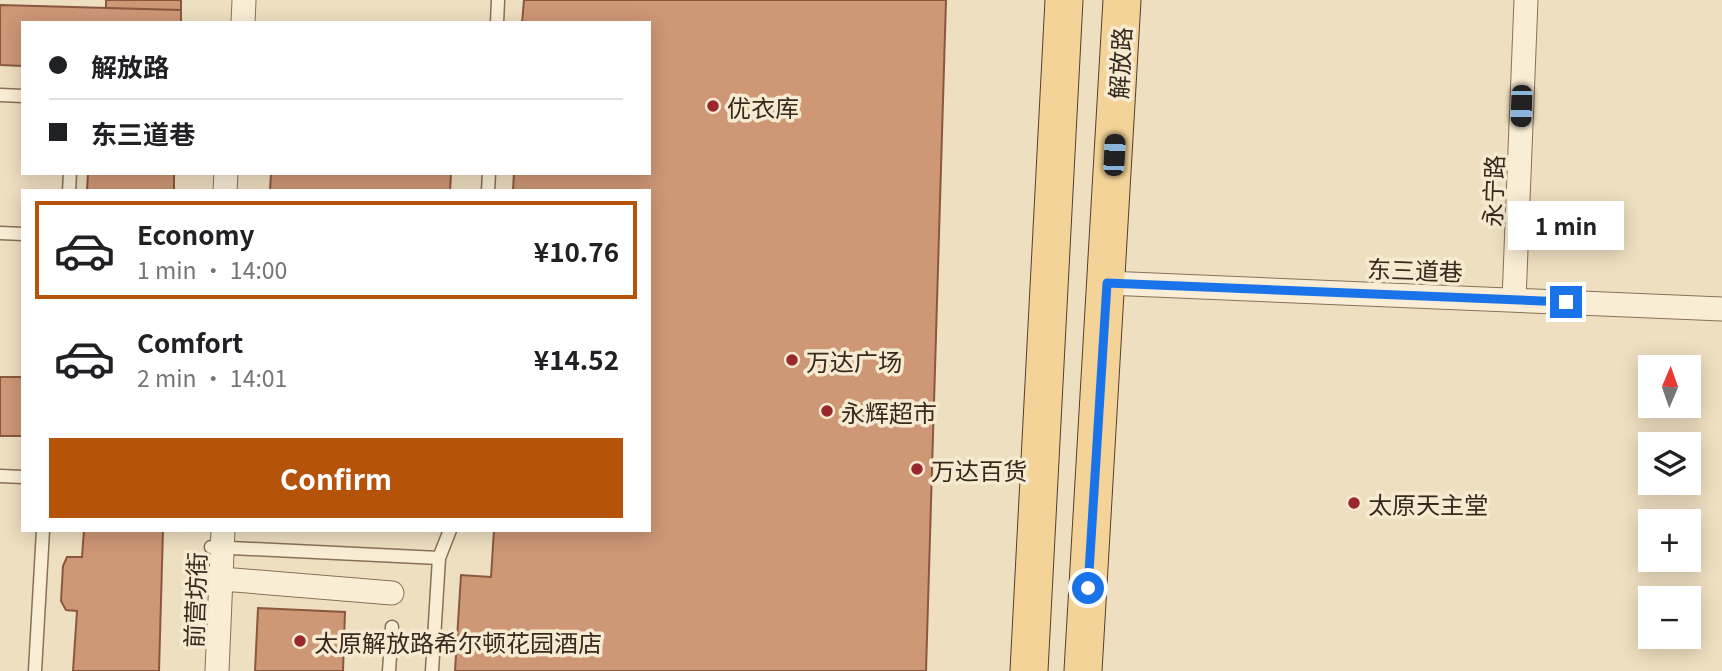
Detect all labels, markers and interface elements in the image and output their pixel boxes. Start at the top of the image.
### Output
street label: 解放路 [1100,26,1138,100]
text: 解放路 [91,47,169,84]
car [1510,85,1533,127]
place label: 优衣库 [727,89,799,124]
marker: 优衣库 [705,98,721,114]
text: 东三道巷 [91,114,195,151]
car [1103,133,1126,177]
street label: 永宁路 [1473,154,1511,228]
callout: 1 min [1508,201,1624,250]
text: 1 min [1535,208,1597,242]
text: Economy [137,215,255,252]
icon: car [53,219,116,282]
text: ¥10.76 [534,232,619,269]
street label: 东三道巷 [1366,250,1464,288]
text: 1 min · 14:00 [137,252,287,286]
route end [1550,286,1582,318]
text: Comfort [137,323,243,360]
icon: car [53,327,116,390]
text: ¥14.52 [534,340,619,377]
place label: 万达广场 [806,343,902,378]
marker: 万达广场 [784,352,800,368]
north arrow [1638,355,1701,418]
map controls [1638,355,1701,649]
text: 2 min · 14:01 [137,360,287,394]
place label: 永辉超市 [841,394,937,429]
marker: 永辉超市 [819,403,835,419]
button: layers [1638,432,1701,495]
button: Confirm [49,438,623,518]
place label: 万达百货 [931,452,1027,487]
marker: 万达百货 [909,461,925,477]
place label: 太原天主堂 [1368,486,1488,521]
marker: 太原天主堂 [1346,495,1362,511]
button: + [1638,509,1701,572]
street label: 前营坊街 [175,551,213,649]
route start [1072,572,1104,604]
button: − [1638,586,1701,649]
place label: 太原解放路希尔顿花园酒店 [314,624,602,659]
marker: 太原解放路希尔顿花园酒店 [292,633,308,649]

